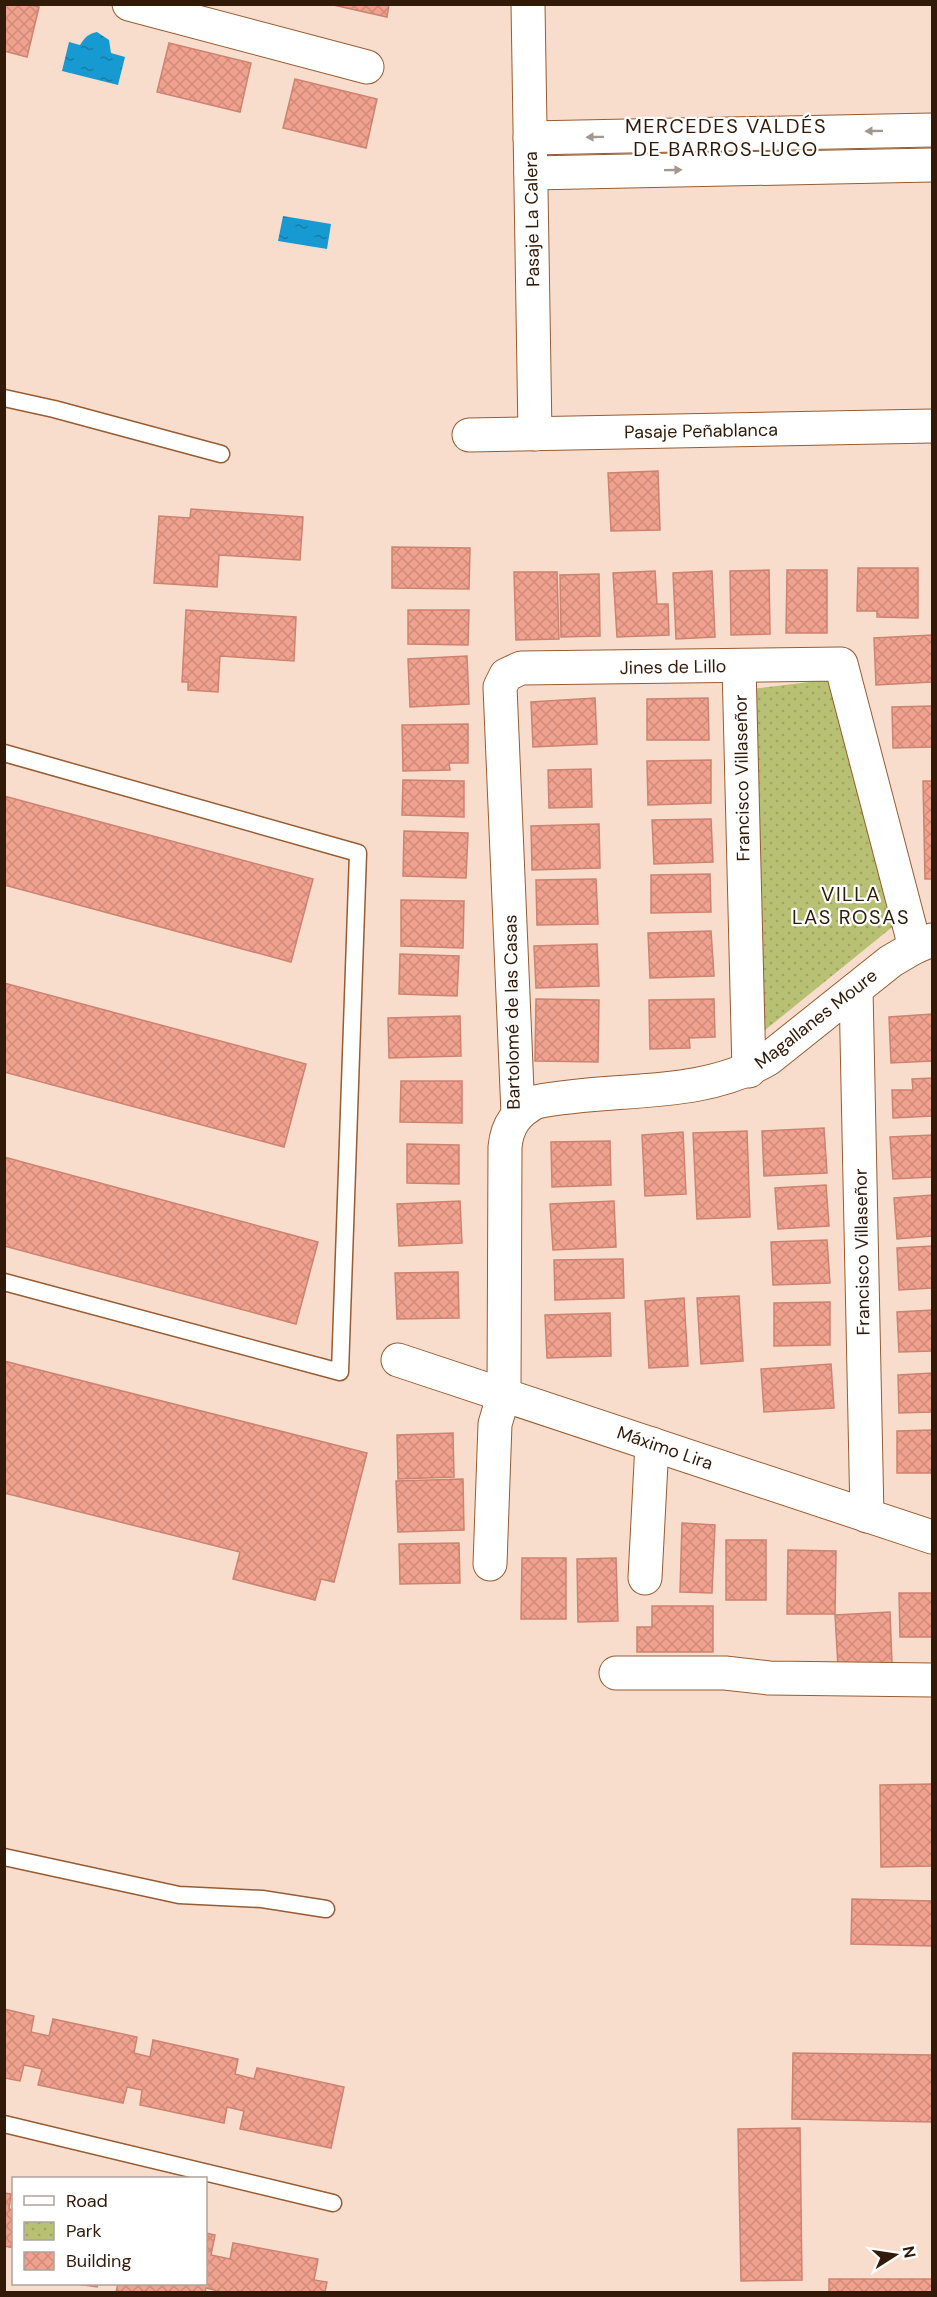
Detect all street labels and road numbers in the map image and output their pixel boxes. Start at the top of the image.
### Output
street label: Pasaje La Calera [519,151,545,287]
street label: Pasaje Peñablanca [624,418,778,444]
street label: Jines de Lillo [620,654,726,680]
street label: Francisco Villaseñor [729,694,755,862]
street label: Bartolomé de las Casas [498,914,526,1110]
street label: Magallanes Moure [750,963,882,1075]
street label: Francisco Villaseñor [849,1168,875,1336]
street label: Máximo Lira [614,1420,716,1476]

